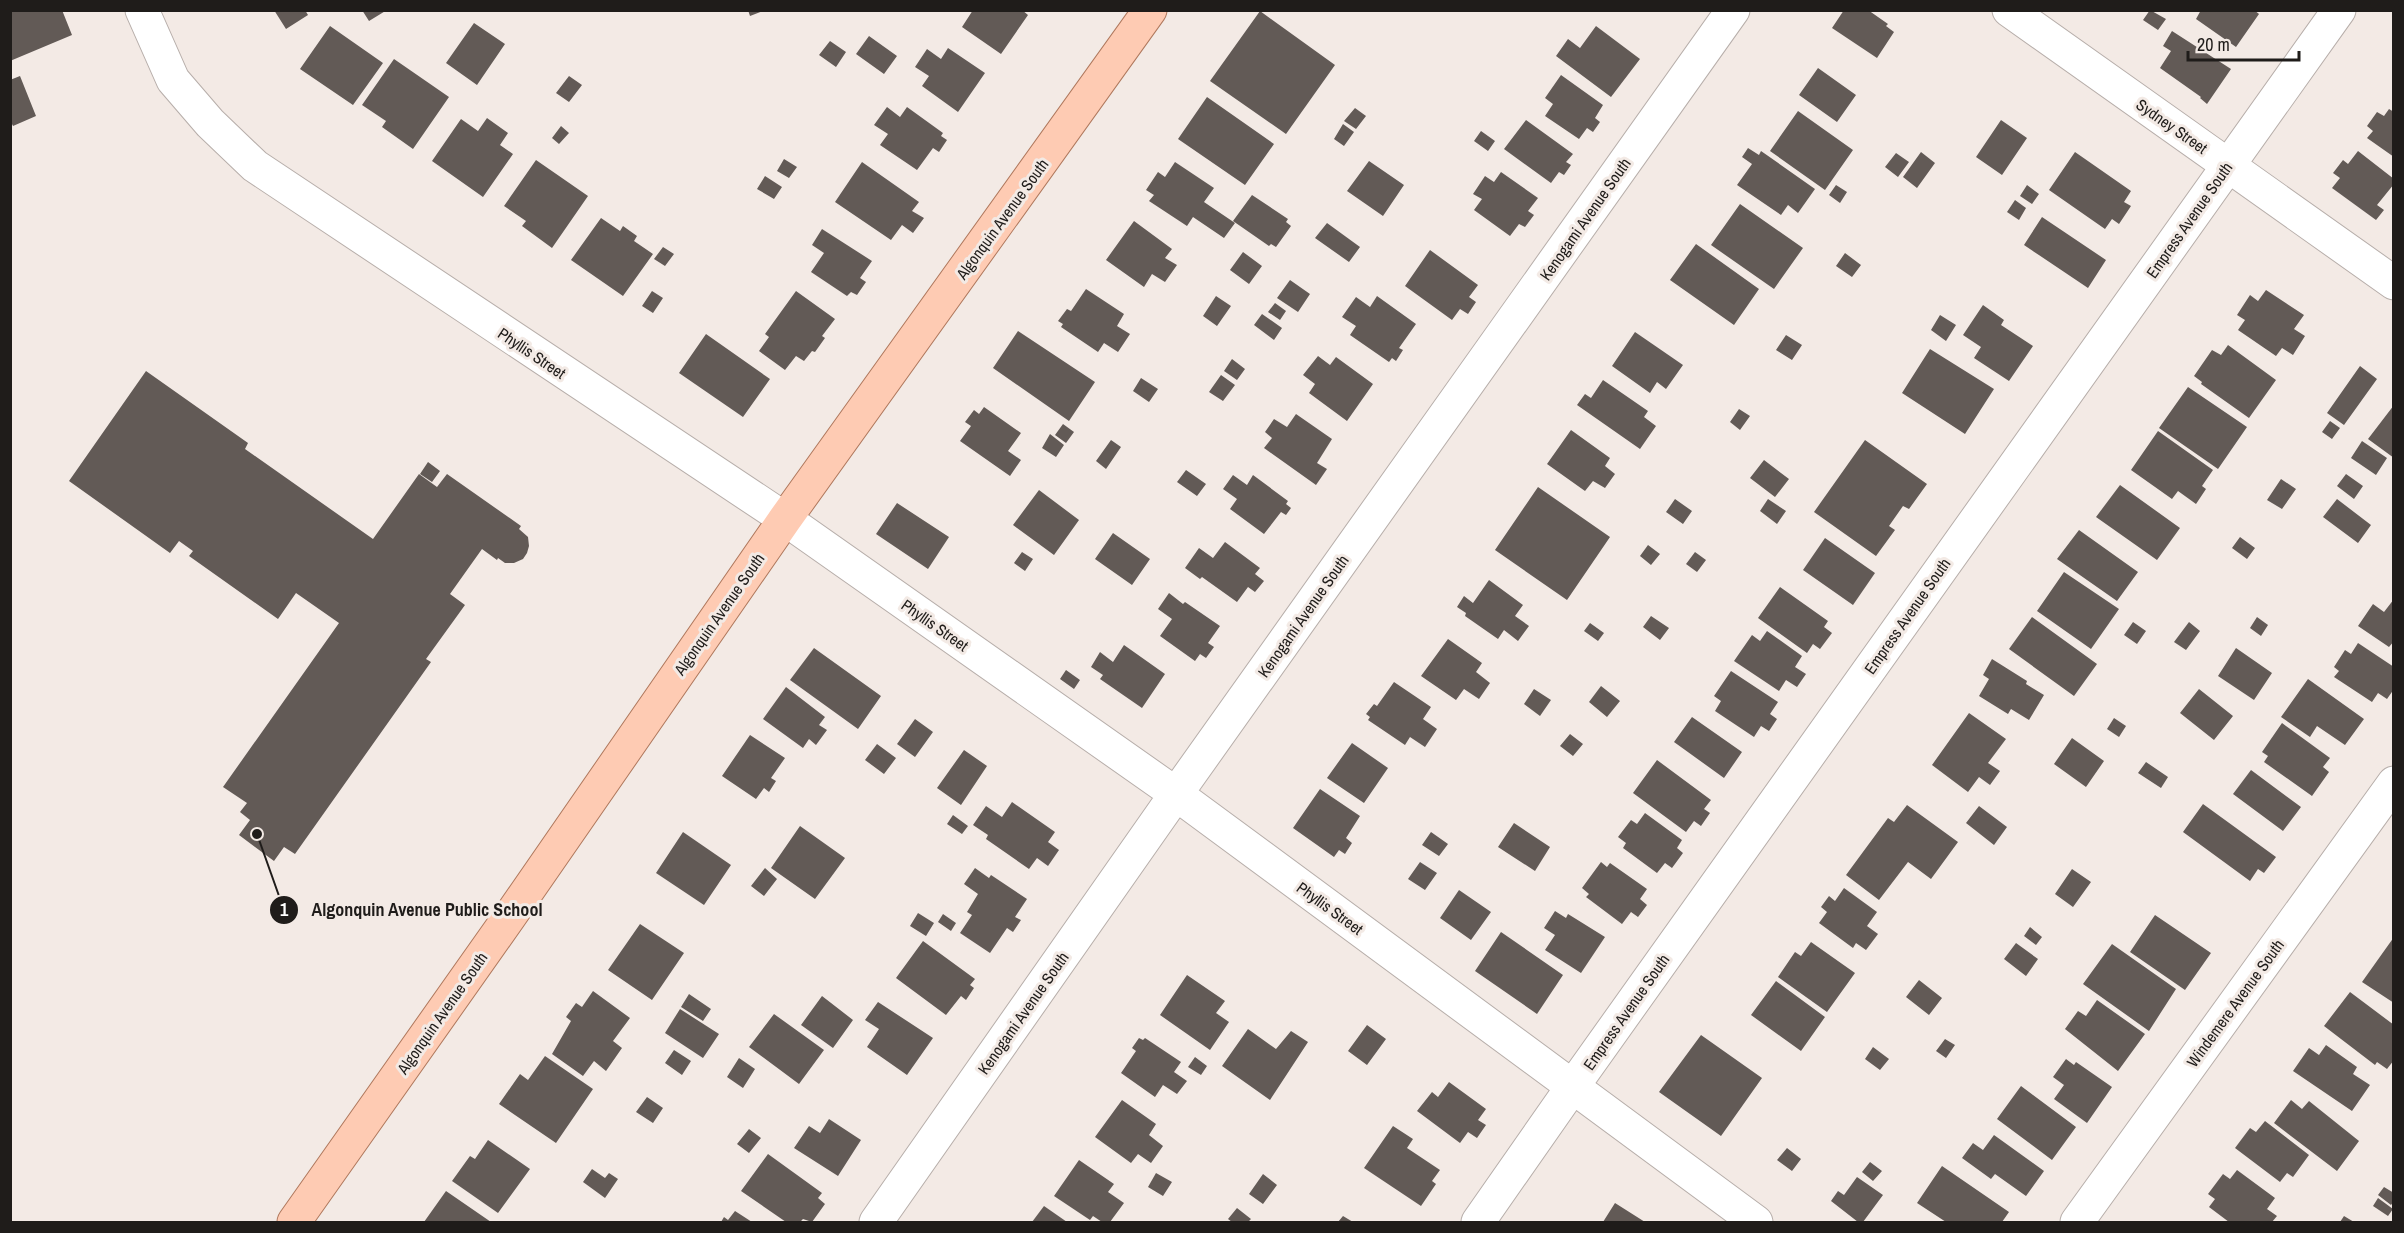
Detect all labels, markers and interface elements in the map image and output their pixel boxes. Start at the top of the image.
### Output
scale bar [2188,24,2299,62]
text: 20 m [2197,32,2230,57]
street label: Sydney Street [2132,93,2212,159]
street label: Kenogami Avenue South [1534,153,1636,285]
street label: Algonquin Avenue South [950,154,1053,285]
street label: Empress Avenue South [2141,158,2237,282]
street label: Phyllis Street [494,322,570,384]
street label: Algonquin Avenue South [668,549,769,680]
street label: Kenogami Avenue South [1252,550,1354,682]
street label: Empress Avenue South [1859,554,1955,678]
street label: Phyllis Street [897,594,973,656]
street label: Phyllis Street [1292,876,1368,940]
callout: Algonquin Avenue Public School [269,892,554,928]
text: 1 [280,897,289,922]
text: Algonquin Avenue Public School [311,897,543,922]
street label: Windemere Avenue South [2181,935,2289,1071]
street label: Kenogami Avenue South [972,947,1074,1079]
street label: Algonquin Avenue South [391,948,492,1079]
street label: Empress Avenue South [1578,950,1674,1074]

